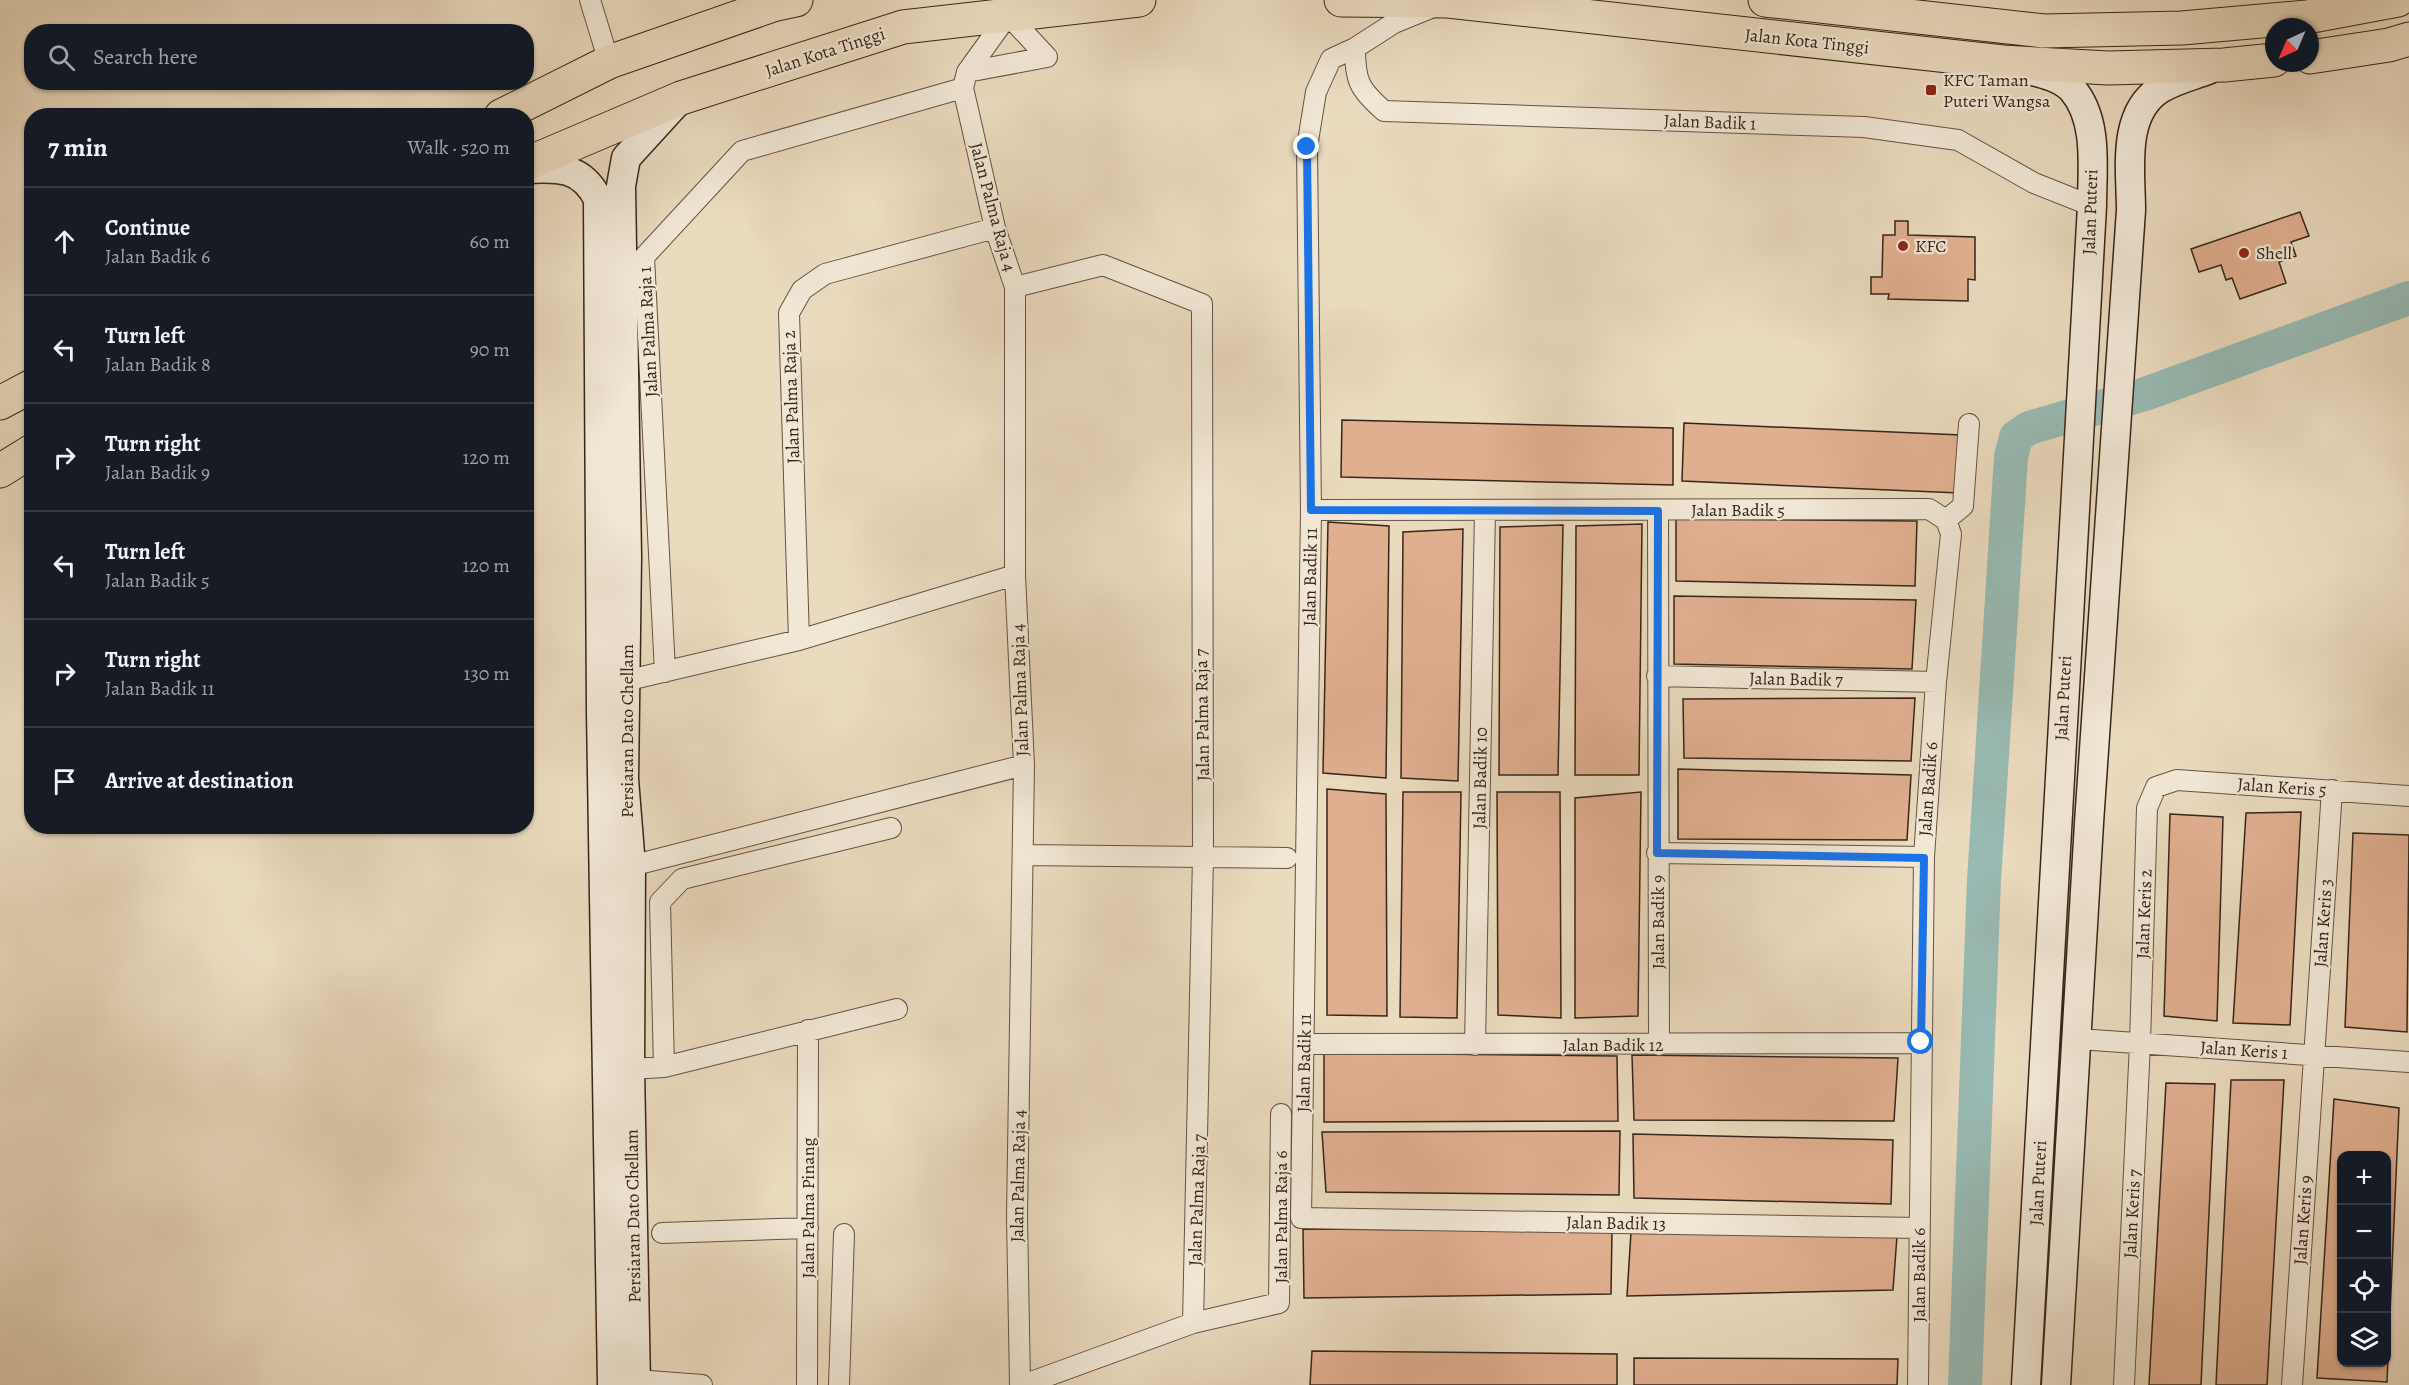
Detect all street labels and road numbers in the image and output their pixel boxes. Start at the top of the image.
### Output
street label: Jalan Kota Tinggi [762,21,888,83]
street label: Jalan Kota Tinggi [1744,23,1870,59]
street label: Jalan Badik 1 [1663,108,1757,136]
street label: Jalan Palma Raja 4 [964,140,1022,274]
street label: Jalan Puteri [2077,169,2103,255]
street label: Jalan Palma Raja 1 [633,266,663,398]
street label: Jalan Palma Raja 2 [777,330,805,464]
street label: Jalan Badik 5 [1691,498,1785,522]
street label: Jalan Badik 11 [1297,527,1323,627]
street label: Jalan Palma Raja 4 [1006,623,1034,757]
street label: Persiaran Dato Chellam [615,644,639,818]
street label: Jalan Palma Raja 7 [1189,648,1215,781]
street label: Jalan Puteri [2049,655,2077,741]
street label: Jalan Badik 7 [1749,666,1844,692]
street label: Jalan Badik 10 [1467,727,1493,829]
street label: Jalan Badik 6 [1913,741,1943,837]
street label: Jalan Keris 5 [2237,772,2327,802]
street label: Jalan Keris 2 [2130,868,2158,959]
street label: Jalan Badik 9 [1646,875,1670,969]
street label: Jalan Keris 3 [2308,878,2338,968]
street label: Jalan Badik 11 [1291,1013,1317,1113]
street label: Jalan Badik 12 [1562,1033,1664,1057]
street label: Jalan Keris 1 [2199,1035,2289,1065]
street label: Jalan Palma Raja 4 [1005,1109,1031,1243]
street label: Persiaran Dato Chellam [619,1129,647,1303]
street label: Jalan Palma Raja 7 [1183,1133,1211,1267]
street label: Jalan Palma Pinang [796,1137,820,1279]
street label: Jalan Puteri [2024,1140,2052,1226]
street label: Jalan Palma Raja 6 [1269,1150,1293,1284]
street label: Jalan Keris 7 [2118,1168,2146,1259]
street label: Jalan Keris 9 [2288,1174,2318,1266]
street label: Jalan Badik 13 [1566,1210,1666,1236]
street label: Jalan Badik 6 [1907,1228,1931,1322]

